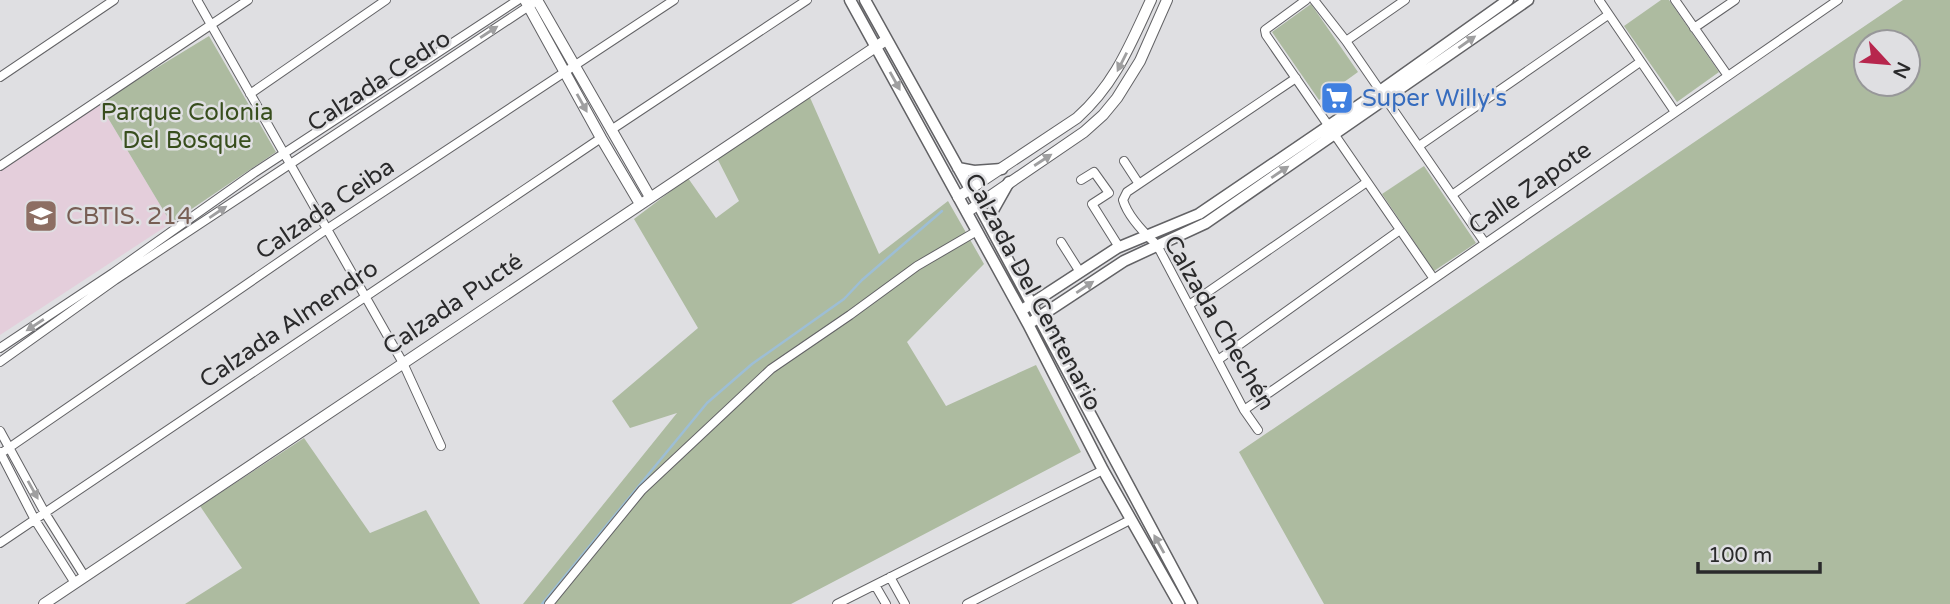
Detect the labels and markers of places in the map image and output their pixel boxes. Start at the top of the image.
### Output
supermarket icon: Super Willy's [1318,79,1356,117]
place label: Super Willy's [1362,84,1507,113]
school or university icon: CBTIS. 214 [22,197,60,235]
place label: CBTIS. 214 [66,202,192,231]

